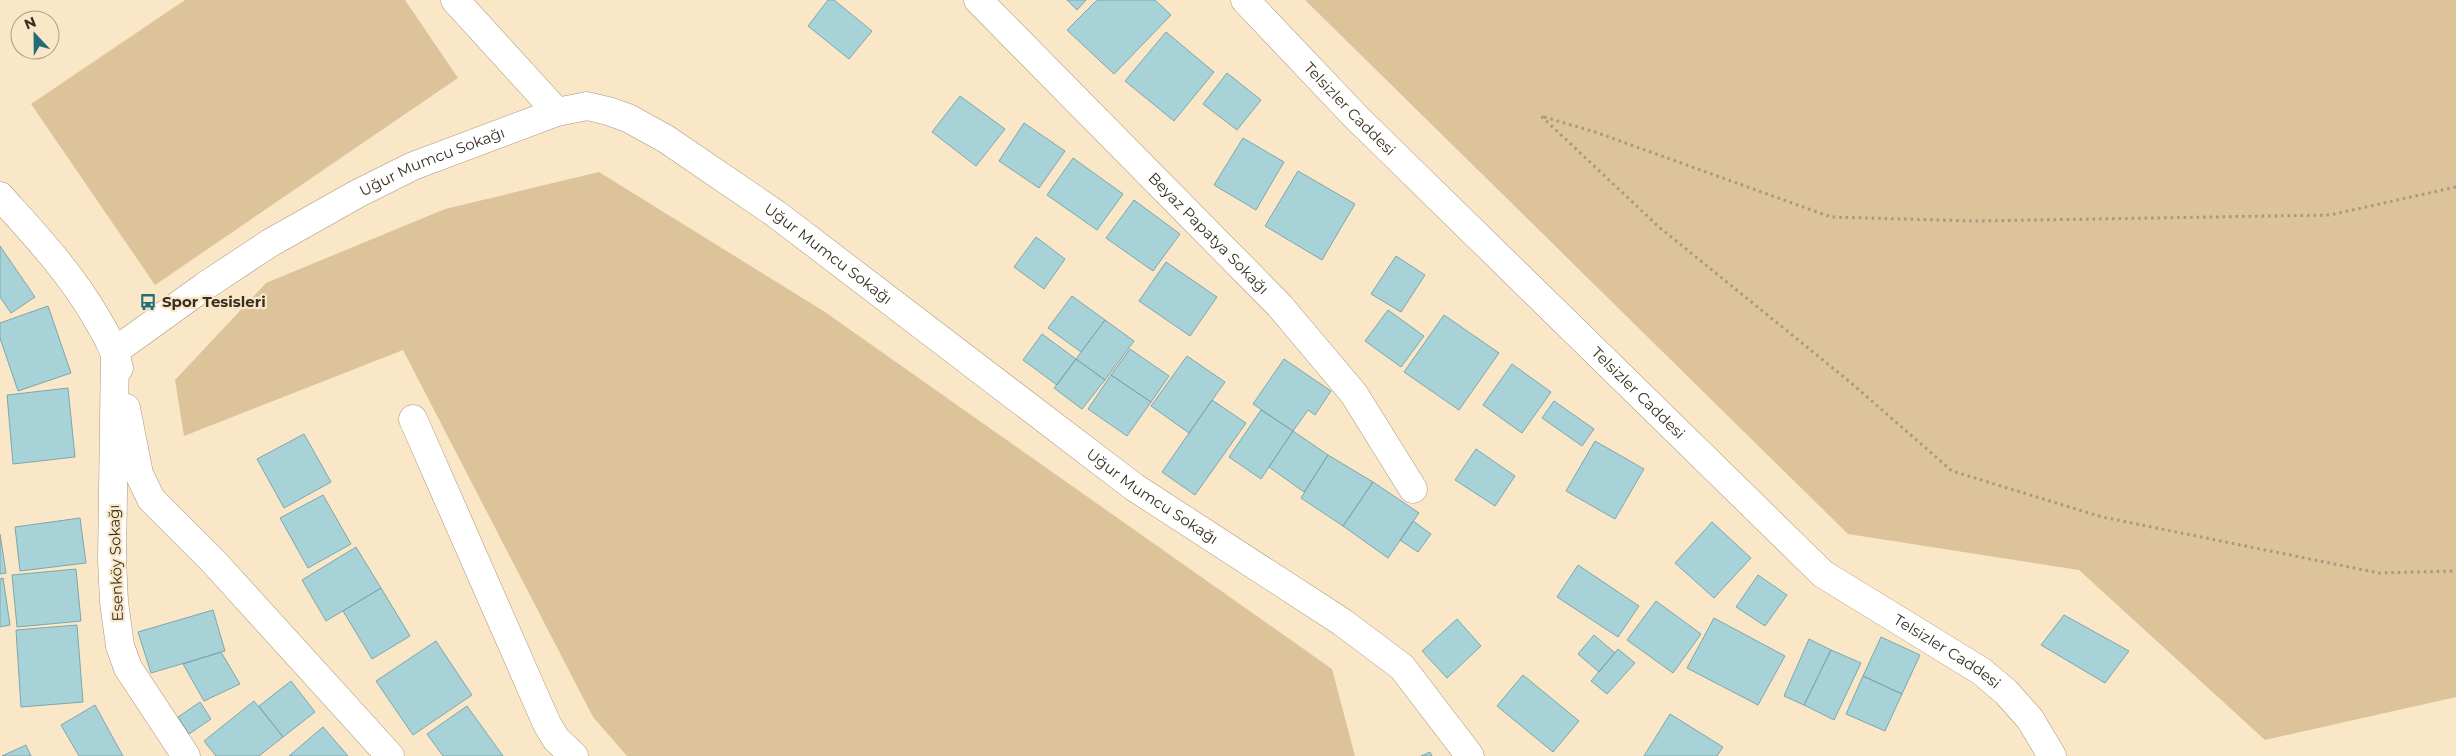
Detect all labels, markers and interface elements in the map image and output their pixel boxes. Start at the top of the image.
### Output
north arrow [10,10,60,60]
text: N [22,12,39,33]
street label: Telsizler Caddesi [1300,58,1400,159]
street label: Uğur Mumcu Sokağı [356,123,507,200]
street label: Beyaz Papatya Sokağı [1144,168,1273,298]
street label: Uğur Mumcu Sokağı [761,199,896,308]
bus stop icon: Spor Tesisleri [138,292,158,312]
place label: Spor Tesisleri [162,292,266,311]
street label: Telsizler Caddesi [1588,343,1689,443]
street label: Uğur Mumcu Sokağı [1083,444,1222,548]
street label: Esenköy Sokağı [104,504,127,622]
street label: Telsizler Caddesi [1890,610,2005,692]

